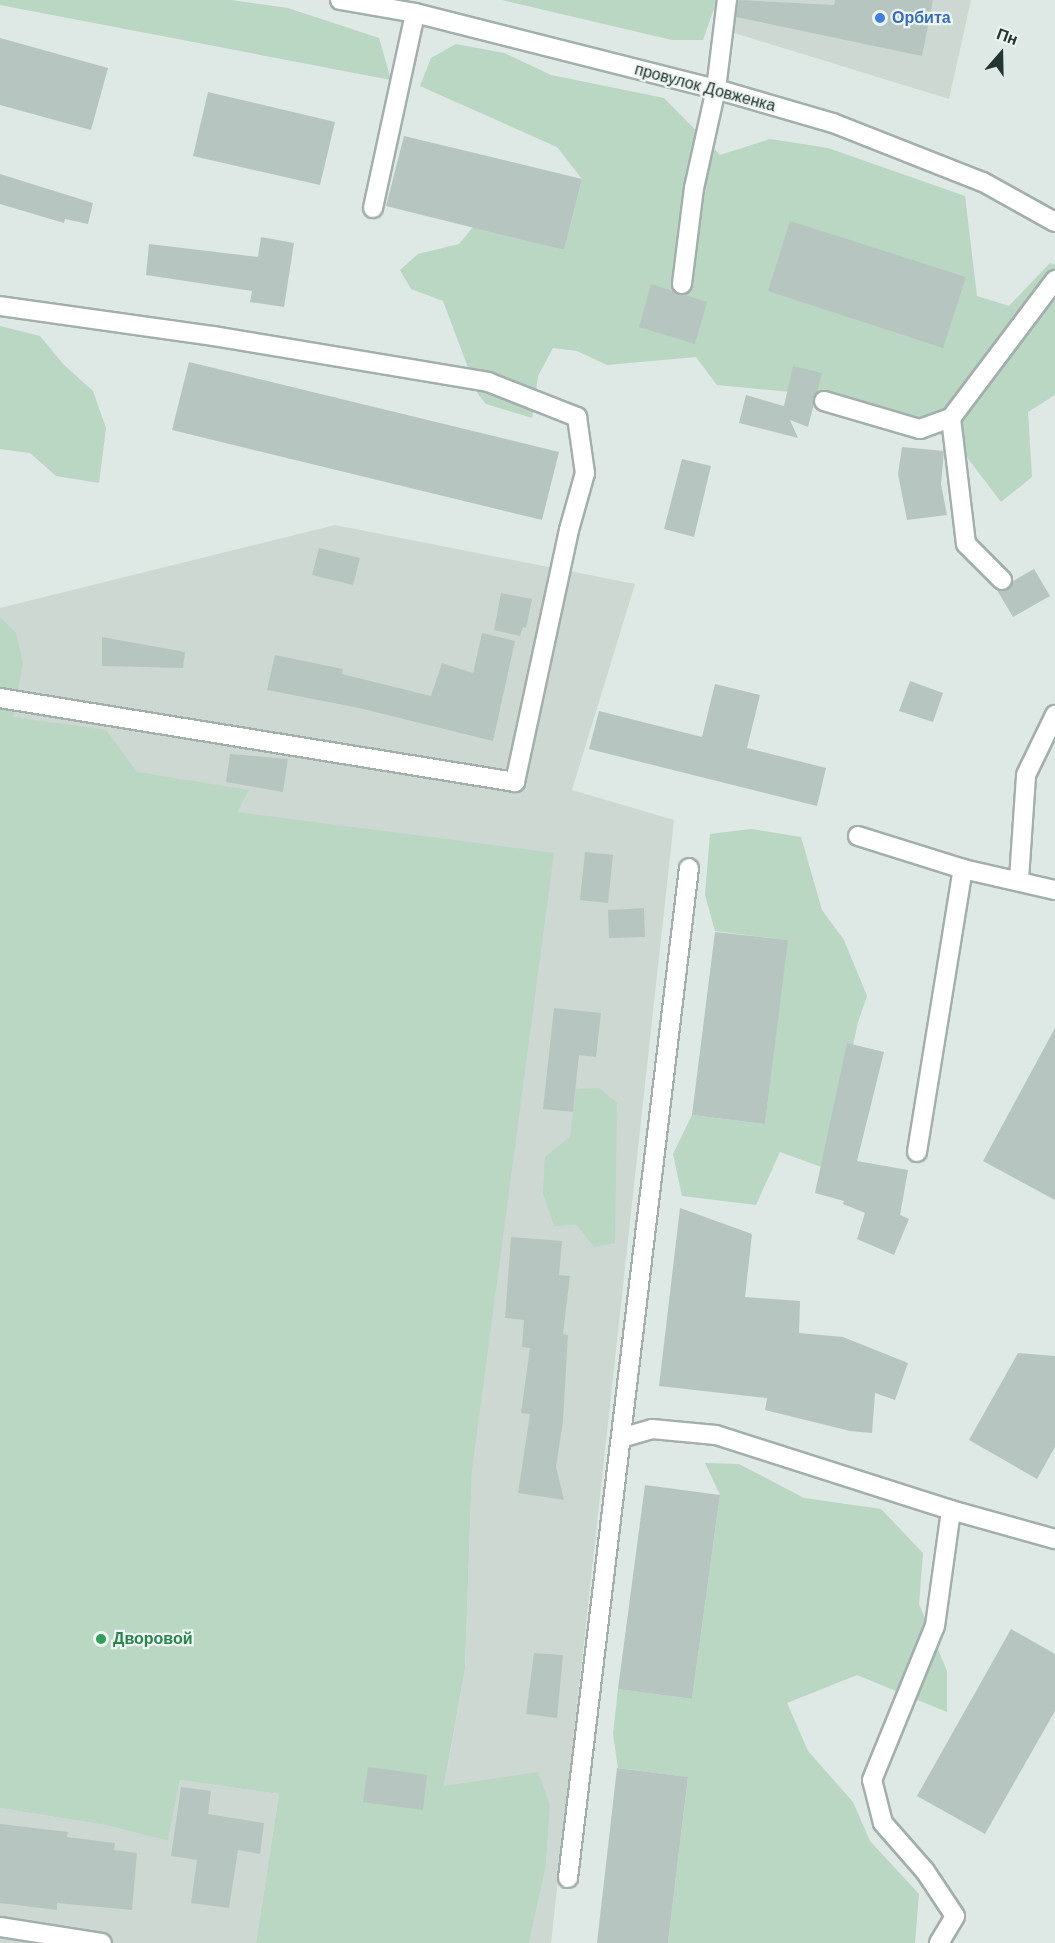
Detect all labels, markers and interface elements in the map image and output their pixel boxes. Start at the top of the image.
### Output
place label: Орбита [892,8,951,28]
marker: Орбита [873,11,887,25]
north arrow [971,24,1031,84]
text: Пн [994,25,1020,48]
street label: провулок Довженка [632,60,778,116]
place label: Дворовой [113,1629,193,1649]
marker: Дворовой [94,1632,108,1646]

